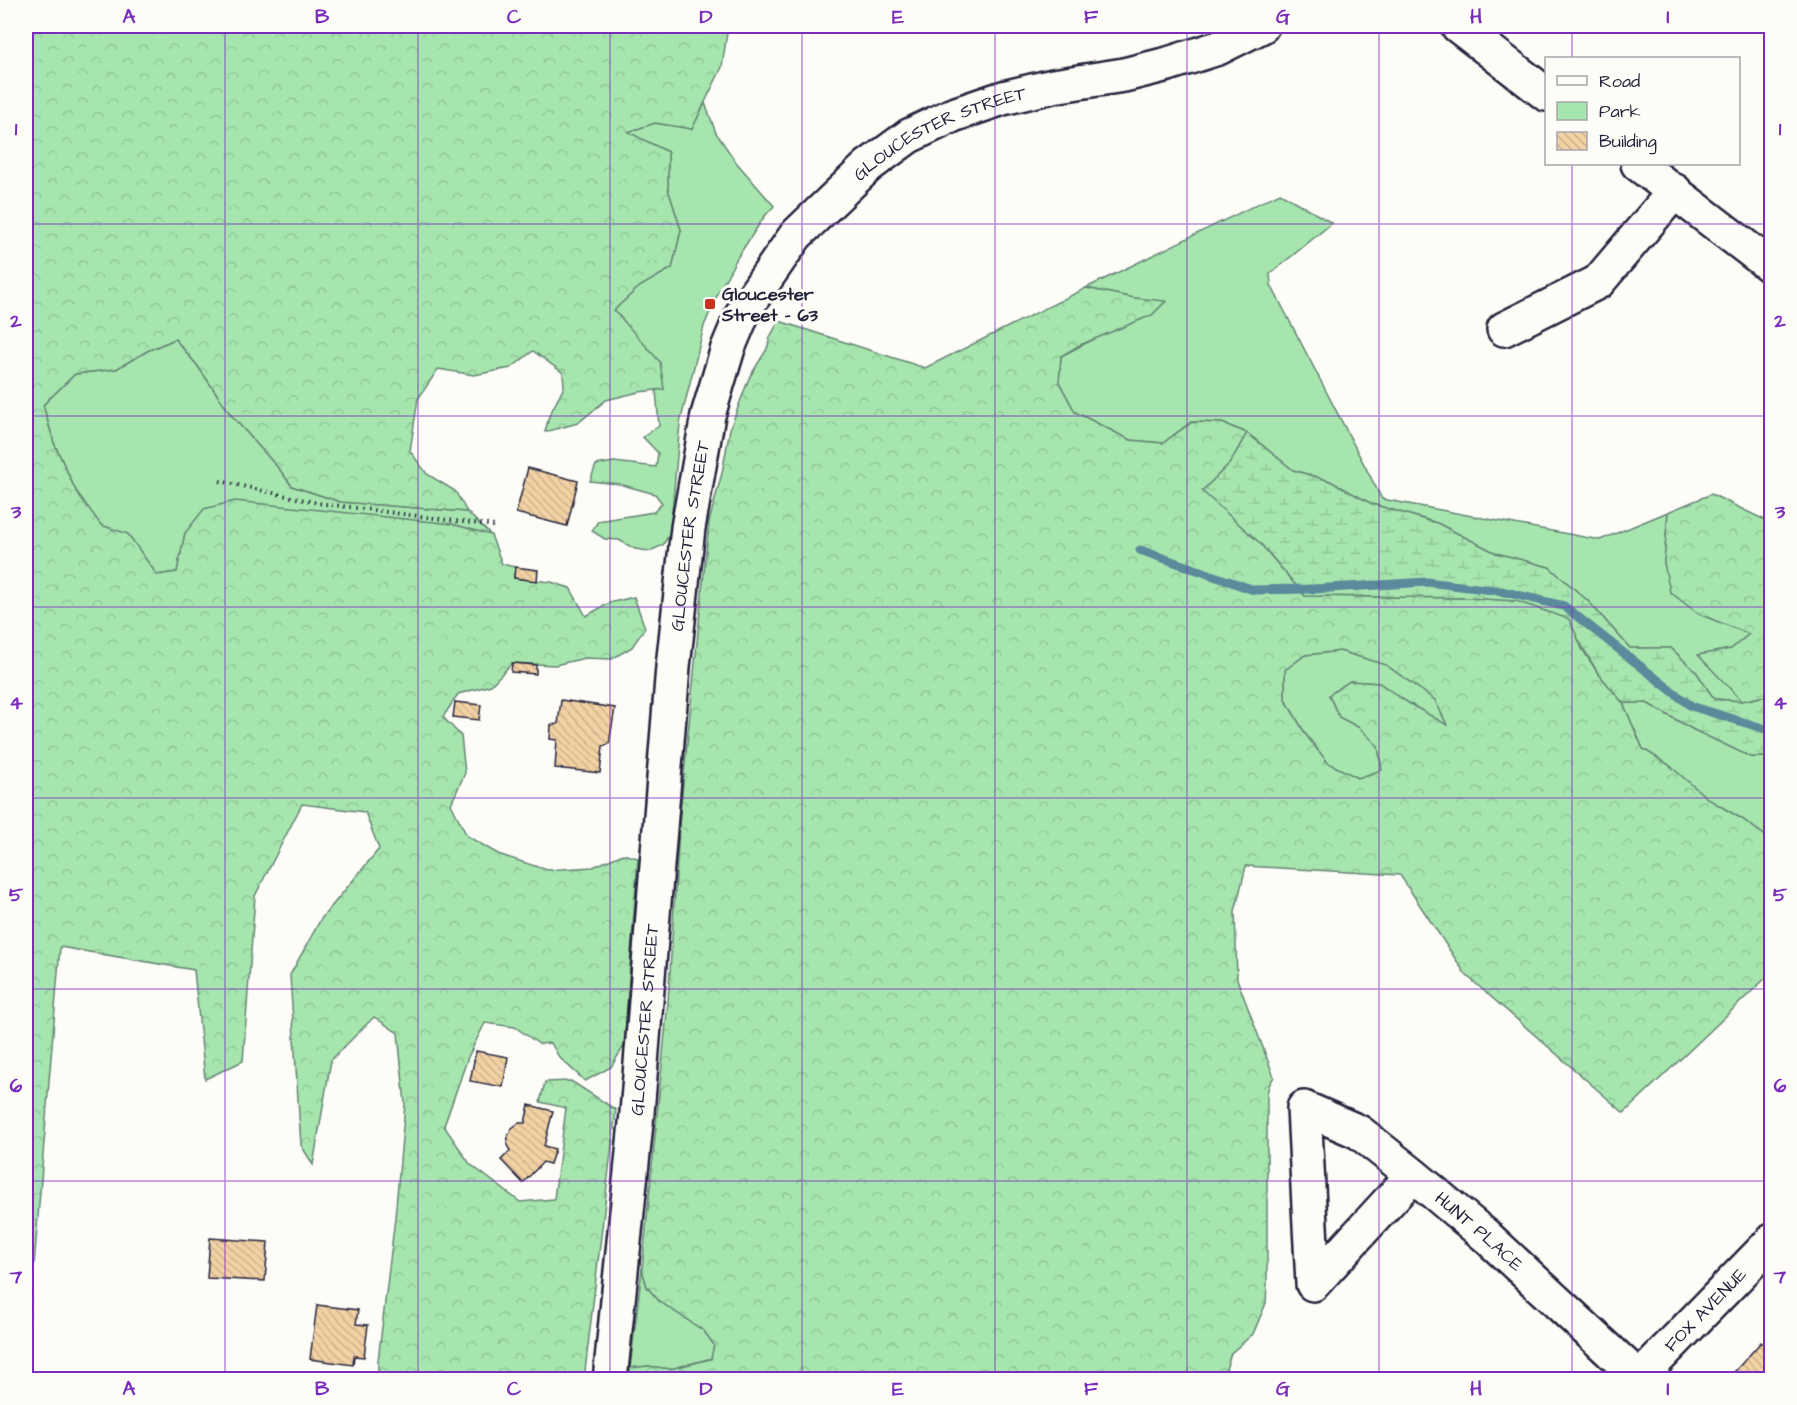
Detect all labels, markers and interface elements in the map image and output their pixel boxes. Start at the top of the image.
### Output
text: A [123,3,136,31]
text: B [315,3,330,31]
text: C [507,3,522,31]
text: D [700,3,713,31]
text: E [892,3,904,31]
text: F [1084,3,1099,31]
text: G [1276,3,1290,31]
text: H [1470,3,1482,31]
text: I [1666,3,1670,31]
legend [1545,57,1740,165]
text: Road [1599,69,1640,94]
street label: GLOUCESTER STREET [847,80,1029,187]
text: Park [1599,99,1641,124]
text: 1 [15,115,18,143]
text: 1 [1779,115,1782,143]
text: Building [1599,129,1657,155]
place label: Gloucester Street - 63 [721,282,819,328]
marker: Gloucester Street - 63 [703,297,717,311]
text: 2 [9,307,22,335]
text: 2 [1773,307,1786,335]
street label: GLOUCESTER STREET [664,438,716,632]
text: 3 [10,498,22,526]
text: 3 [1774,498,1786,526]
text: 4 [9,689,23,717]
text: 4 [1773,689,1787,717]
text: 5 [9,881,24,909]
text: 5 [1773,881,1788,909]
street label: GLOUCESTER STREET [624,922,665,1116]
text: 6 [10,1072,23,1100]
text: 6 [1774,1072,1787,1100]
street label: HUNT PLACE [1430,1186,1529,1277]
street label: FOX AVENUE [1659,1262,1752,1357]
text: 7 [9,1263,23,1291]
text: 7 [1773,1263,1787,1291]
text: A [123,1375,136,1403]
text: B [315,1375,330,1403]
text: C [507,1375,522,1403]
text: D [700,1375,713,1403]
text: E [892,1375,904,1403]
text: F [1084,1375,1099,1403]
text: G [1276,1375,1290,1403]
text: H [1470,1375,1482,1403]
text: I [1666,1375,1670,1403]

